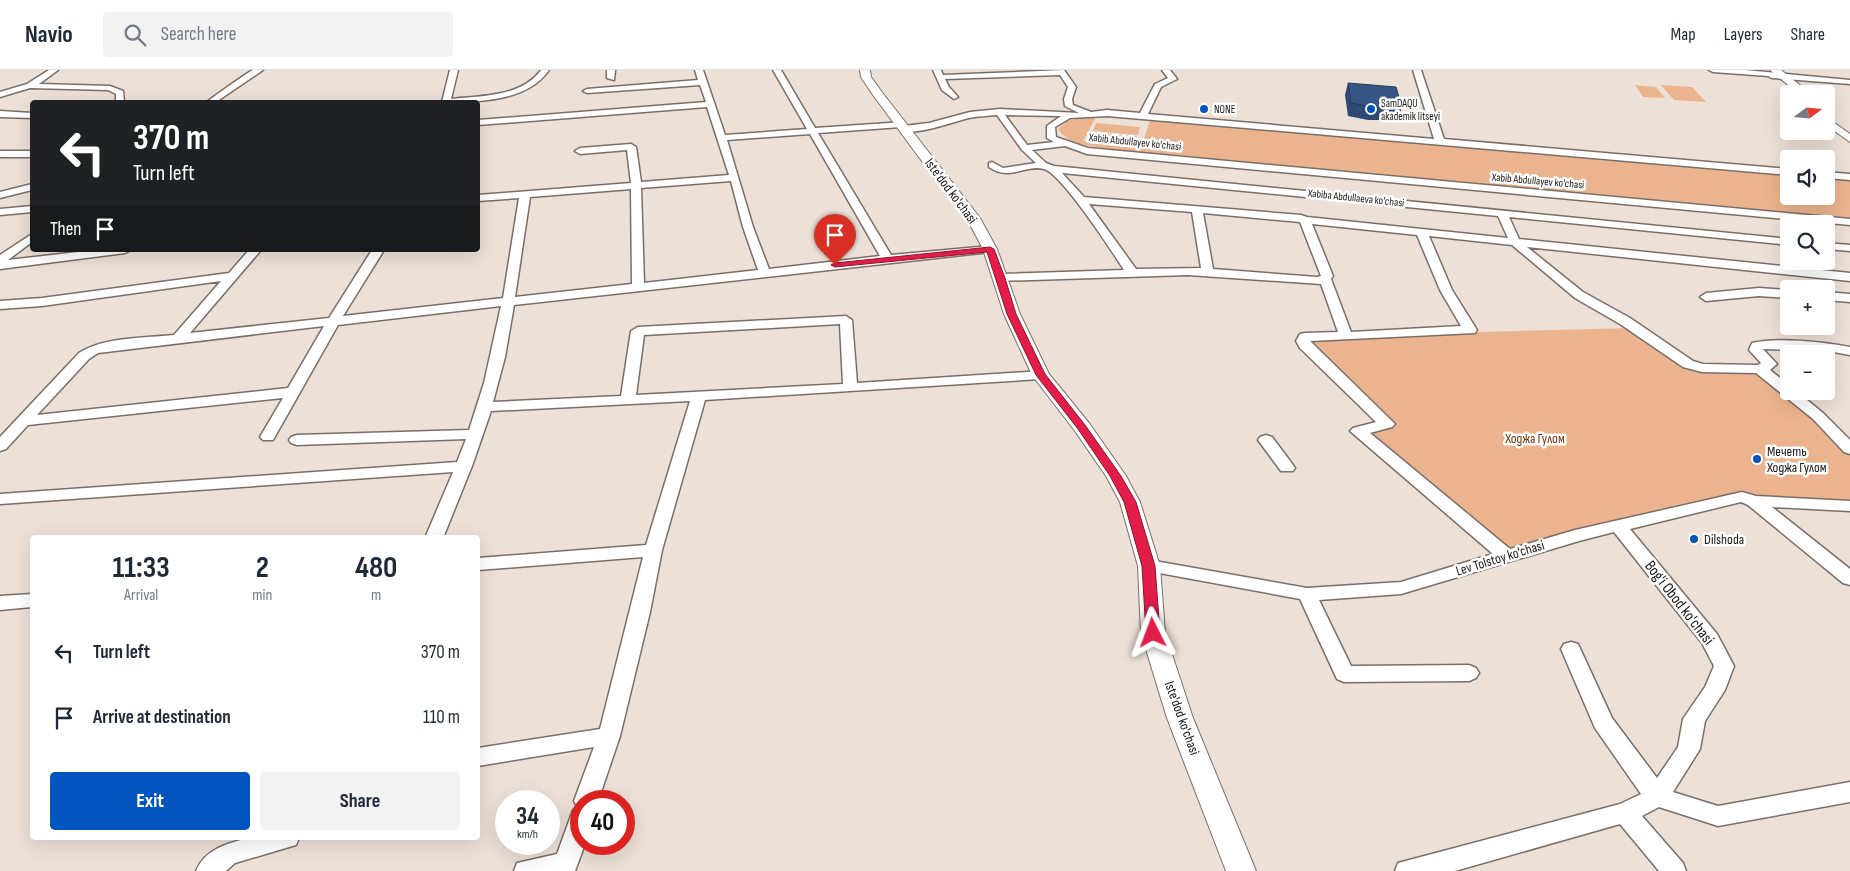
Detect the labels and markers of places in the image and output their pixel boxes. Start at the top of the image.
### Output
place label: SamDAQU akademik litseyi [1381,97,1440,123]
marker: NONE [1198,103,1210,115]
place label: NONE [1214,103,1235,116]
marker: SamDAQU akademik litseyi [1365,103,1377,115]
pin [814,214,856,265]
place label: Мечеть Ходжа Гулом [1766,443,1827,476]
marker: Мечеть Ходжа Гулом [1751,453,1763,465]
place label: Dilshoda [1704,531,1744,548]
marker: Dilshoda [1688,533,1700,545]

